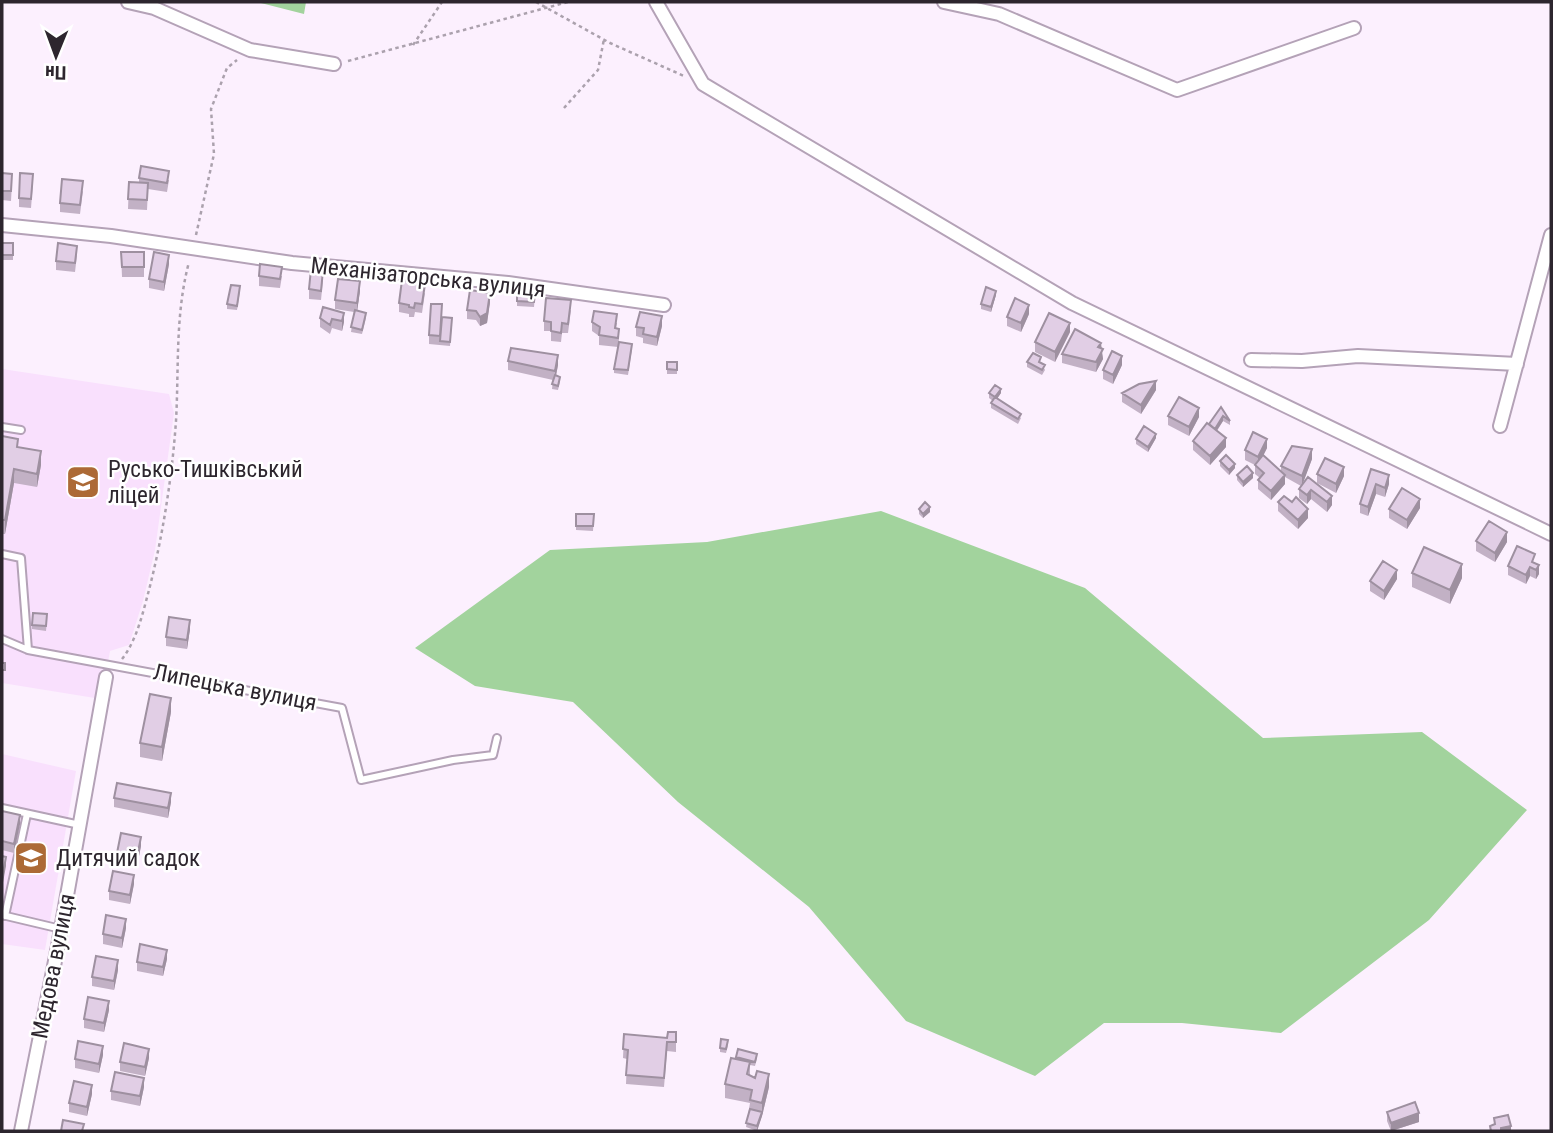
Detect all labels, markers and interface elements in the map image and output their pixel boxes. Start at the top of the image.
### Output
north arrow [21,21,91,91]
text: Пн [45,61,66,84]
street label: Механізаторська вулиця [309,252,547,303]
place label: Русько-Тишківський ліцей [108,456,303,509]
school or university icon: Русько-Тишківський ліцей [64,463,102,501]
street label: Липецька вулиця [151,658,319,717]
school or university icon: Дитячий садок [12,839,50,877]
place label: Дитячий садок [56,845,200,872]
street label: Медова вулиця [26,891,81,1041]

